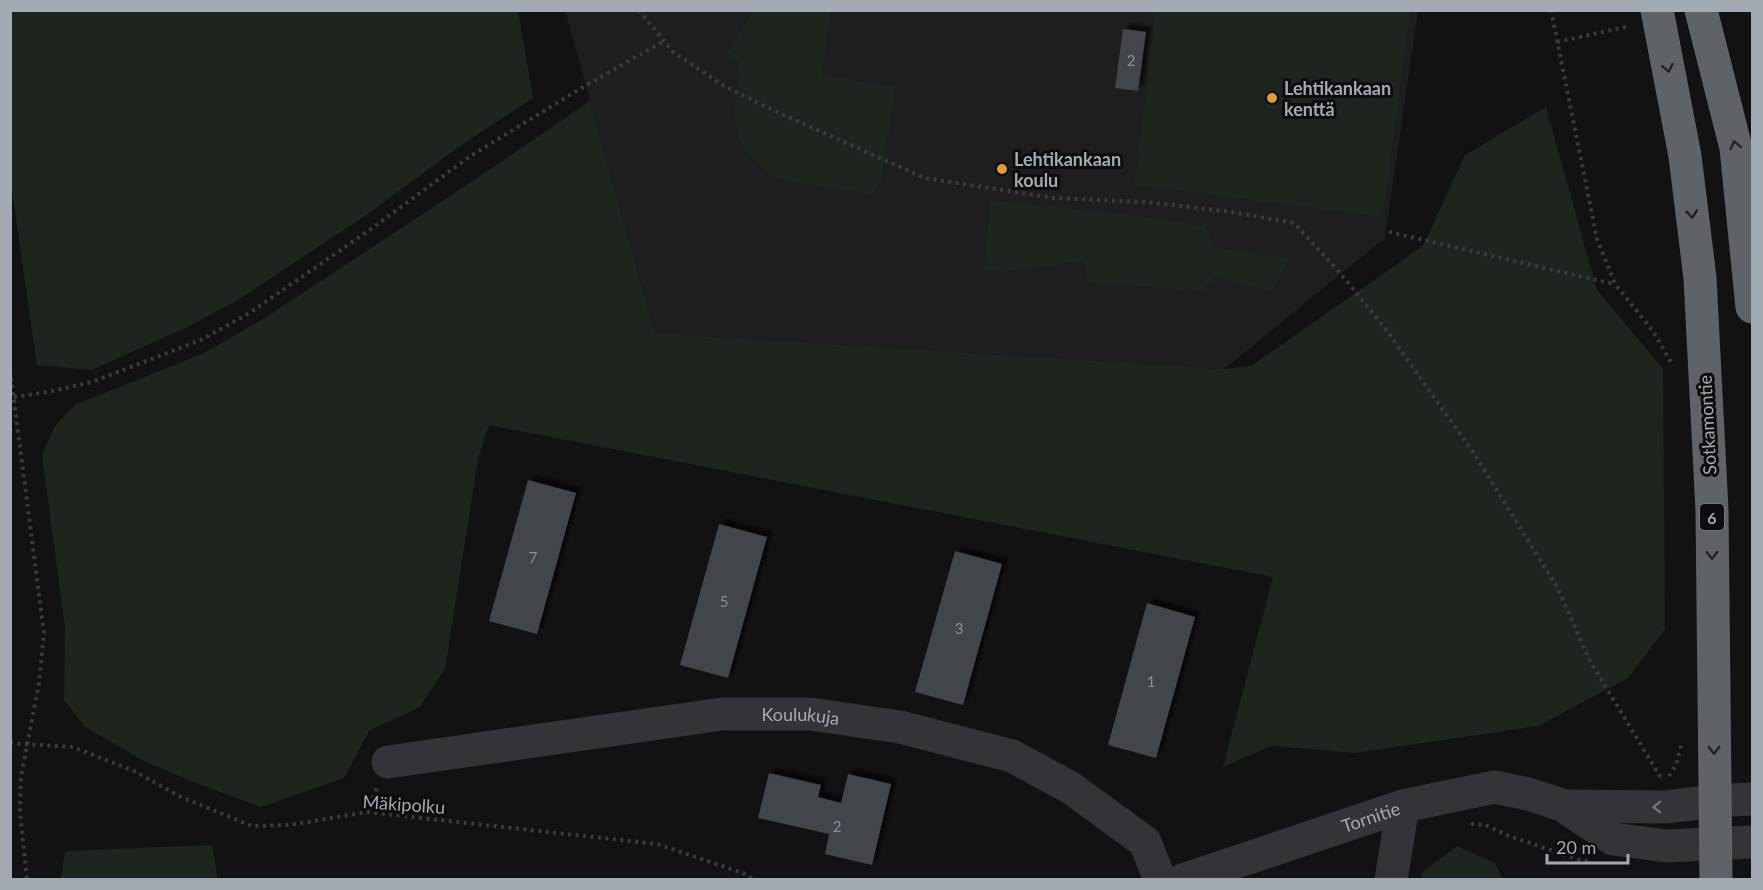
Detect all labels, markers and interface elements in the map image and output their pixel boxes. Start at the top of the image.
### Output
house number: 2 [1127,51,1135,69]
one-way arrow [1661,63,1674,73]
place label: Lehtikankaan kenttä [1284,77,1391,120]
marker: Lehtikankaan kenttä [1265,91,1279,105]
one-way arrow [1729,140,1742,150]
place label: Lehtikankaan koulu [1014,148,1121,191]
marker: Lehtikankaan koulu [995,162,1009,176]
one-way arrow [1686,210,1698,219]
street label: Sotkamontie [1693,375,1721,475]
road number: 6 [1700,504,1724,530]
house number: 7 [529,548,538,566]
one-way arrow [1706,551,1718,560]
house number: 5 [720,592,728,610]
house number: 3 [955,619,963,637]
house number: 1 [1147,672,1155,690]
street label: Koulukuja [761,703,841,729]
one-way arrow [1708,746,1720,755]
street label: Mäkipolku [362,790,446,818]
street label: Tornitie [1339,797,1403,837]
one-way arrow [1653,801,1662,813]
house number: 2 [833,817,841,835]
scale bar [1547,827,1628,865]
text: 20 m [1556,836,1596,858]

